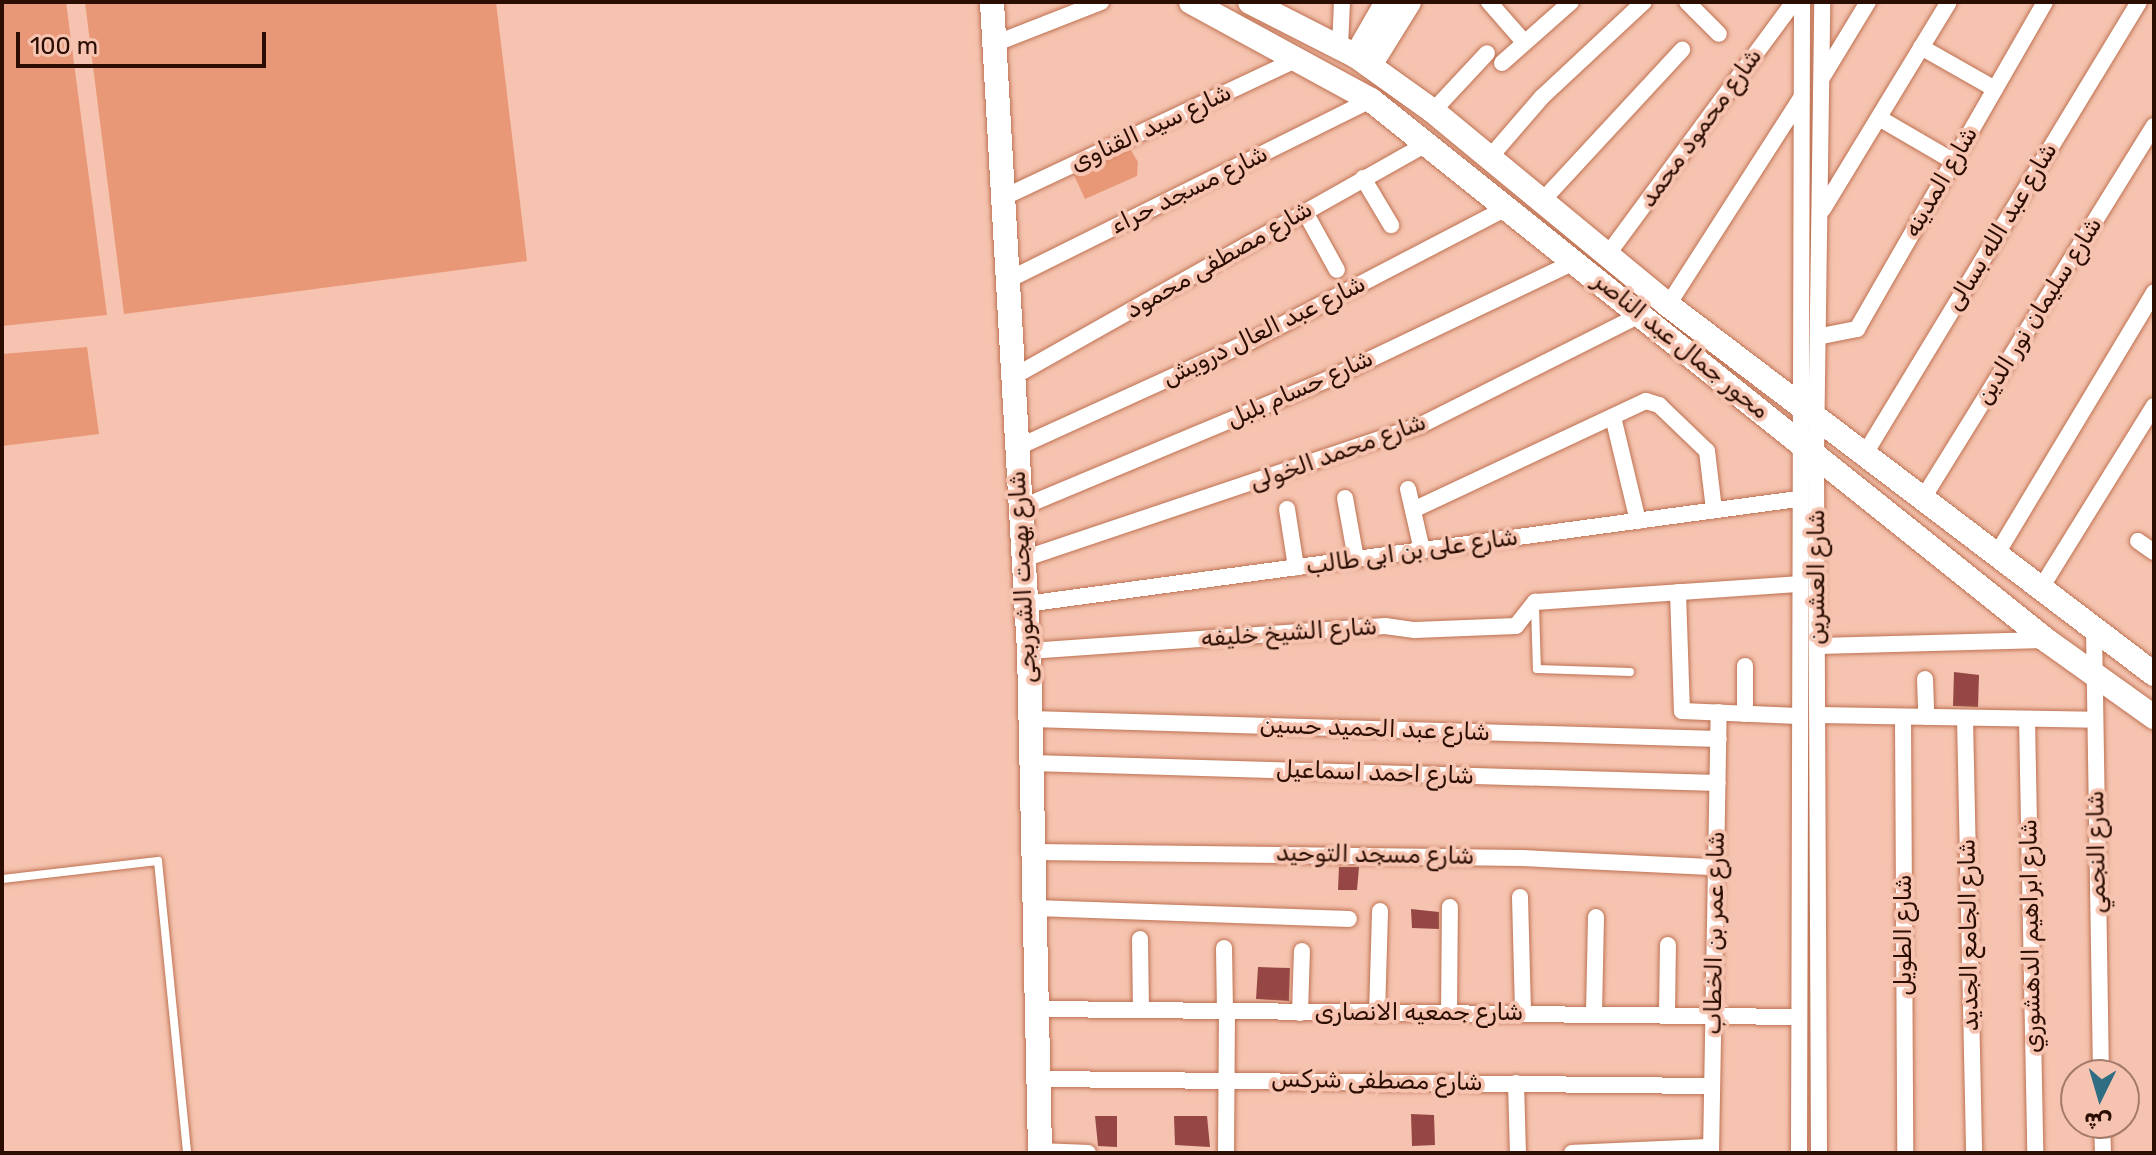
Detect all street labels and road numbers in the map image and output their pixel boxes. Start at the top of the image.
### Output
street label: شارع محمود محمد [1634,43,1768,213]
street label: شارع سيد القناوى [1066,78,1236,178]
street label: شارع المدينه [1898,122,1984,242]
street label: شارع عبد الله بسالى [1940,138,2064,316]
street label: شارع مسجد حراء [1106,139,1272,241]
street label: شارع مصطفى محمود [1120,195,1318,325]
street label: شارع سليمان نور الدين [1970,212,2108,410]
street label: محور جمال عبد الناصر [1587,266,1775,426]
street label: شارع عبد العال درويش [1158,269,1370,393]
street label: شارع حسام بلبل [1222,344,1378,434]
street label: شارع محمد الخولى [1246,408,1430,498]
street label: شارع بهجت الشوربجى [1003,470,1043,684]
street label: شارع العشرين [1803,509,1831,645]
street label: شارع على بن ابى طالب [1304,523,1520,581]
street label: شارع الشيخ خليفه [1200,612,1378,654]
street label: شارع عبد الحميد حسين [1259,711,1491,747]
street label: شارع احمد اسماعيل [1275,755,1475,791]
street label: شارع النجمي [2082,790,2112,914]
street label: شارع ابراهيم الدهشوري [2015,819,2047,1053]
street label: شارع عمر بن الخطاب [1699,831,1731,1035]
street label: شارع الجامع الجديد [1953,838,1985,1032]
street label: شارع مسجد التوحيد [1275,839,1475,871]
street label: شارع الطويل [1890,874,1918,996]
street label: شارع جمعيه الانصارى [1315,999,1523,1027]
street label: شارع مصطفى شركس [1271,1065,1483,1097]

